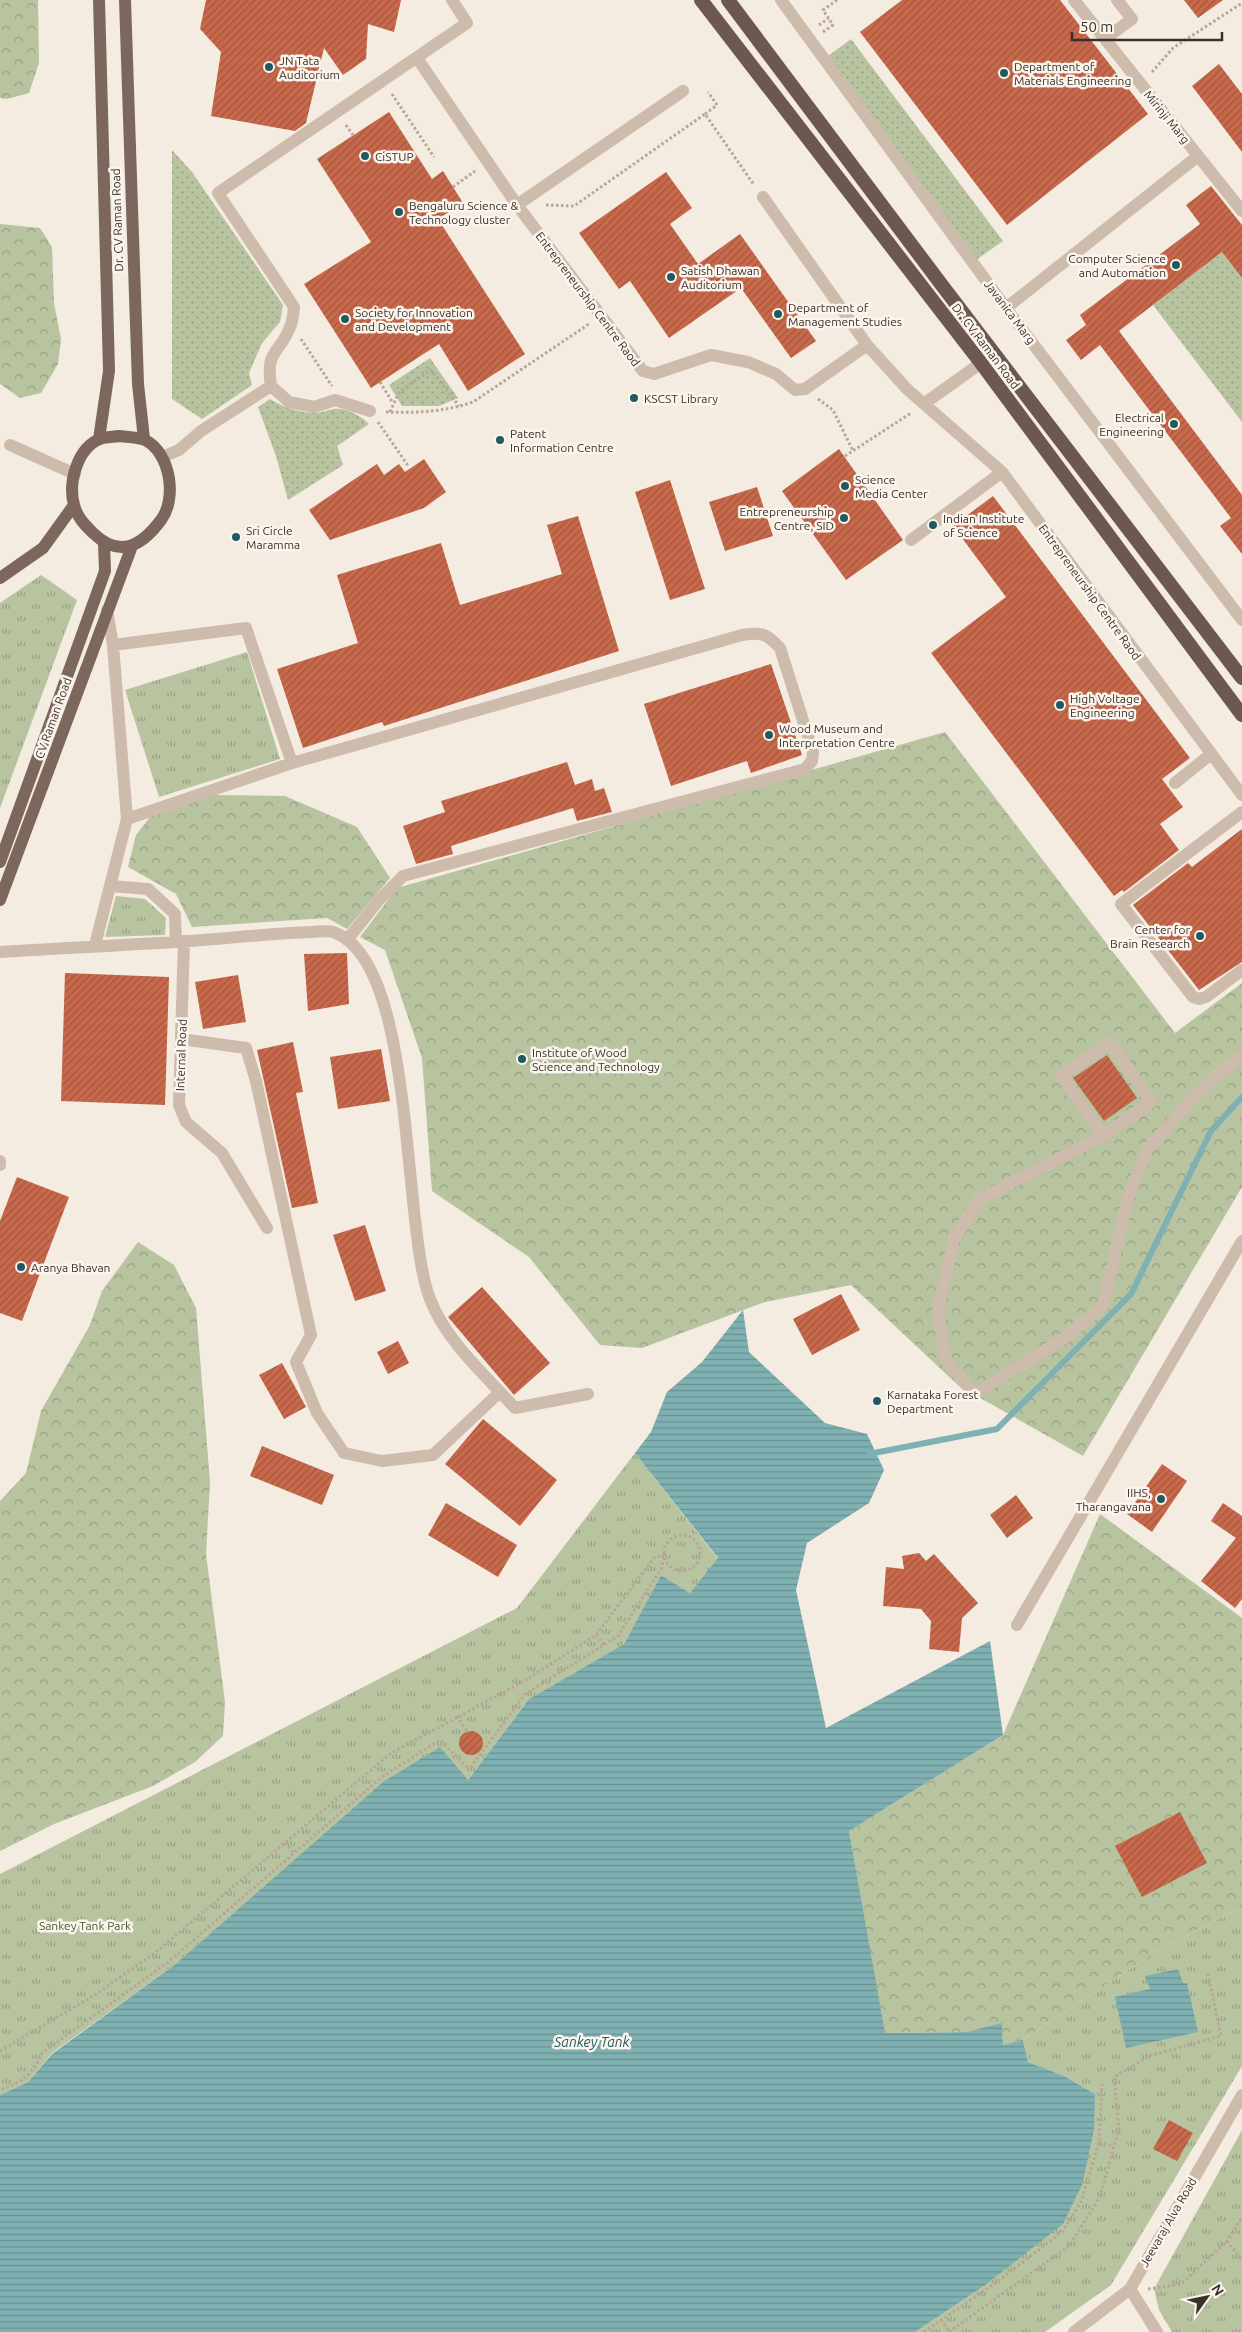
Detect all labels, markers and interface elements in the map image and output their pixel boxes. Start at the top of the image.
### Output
scale bar [1072,10,1222,42]
text: 50 m [1080,18,1113,35]
place label: JN Tata Auditorium [279,54,340,81]
place label: Department of Materials Engineering [1014,60,1131,87]
marker: JN Tata Auditorium [263,61,275,73]
marker: Department of Materials Engineering [998,67,1010,79]
street label: Mirinji Marg [1142,88,1192,146]
marker: CiSTUP [359,150,371,162]
place label: CiSTUP [375,150,414,163]
street label: Dr. CV Raman Road [109,168,125,272]
place label: Bengaluru Science & Technology cluster [409,199,518,226]
marker: Bengaluru Science & Technology cluster [393,206,405,218]
street label: Entrepreneurship Centre Raod [533,229,643,369]
place label: Computer Science and Automation [1068,252,1166,279]
marker: Computer Science and Automation [1170,259,1182,271]
place label: Satish Dhawan Auditorium [681,264,760,291]
marker: Satish Dhawan Auditorium [665,271,677,283]
street label: Javanica Marg [982,278,1038,346]
place label: Department of Management Studies [788,301,902,328]
street label: Dr. CV Raman Road [950,301,1022,391]
place label: Society for Innovation and Development [355,306,473,333]
marker: Department of Management Studies [772,308,784,320]
marker: Society for Innovation and Development [339,313,351,325]
marker: KSCST Library [628,392,640,404]
place label: KSCST Library [644,392,718,405]
place label: Electrical Engineering [1099,411,1164,438]
marker: Electrical Engineering [1168,418,1180,430]
place label: Patent Information Centre [510,427,614,454]
marker: Patent Information Centre [494,434,506,446]
place label: Science Media Center [855,473,928,500]
marker: Science Media Center [839,480,851,492]
place label: Entrepreneurship Centre, SID [739,505,834,532]
marker: Entrepreneurship Centre, SID [838,512,850,524]
place label: Indian Institute of Science [943,512,1024,539]
marker: Indian Institute of Science [927,519,939,531]
street label: Entrepreneurship Centre Raod [1036,522,1144,662]
place label: Sri Circle Maramma [246,524,300,551]
marker: Sri Circle Maramma [230,531,242,543]
street label: CV Raman Road [32,676,74,760]
place label: High Voltage Engineering [1070,692,1140,719]
marker: High Voltage Engineering [1054,699,1066,711]
place label: Wood Museum and Interpretation Centre [779,722,895,749]
marker: Wood Museum and Interpretation Centre [763,729,775,741]
place label: Center for Brain Research [1110,923,1190,950]
marker: Center for Brain Research [1194,930,1206,942]
street label: Internal Road [173,1019,189,1091]
place label: Institute of Wood Science and Technology [532,1046,660,1073]
marker: Institute of Wood Science and Technology [516,1053,528,1065]
marker: Aranya Bhavan [15,1261,27,1273]
place label: Aranya Bhavan [31,1261,110,1274]
place label: Karnataka Forest Department [887,1388,979,1415]
marker: Karnataka Forest Department [871,1395,883,1407]
place label: IIHS, Tharangavana [1076,1486,1151,1513]
marker: IIHS, Tharangavana [1155,1493,1167,1505]
park label: Sankey Tank Park [39,1919,131,1932]
water label: Sankey Tank [553,2034,631,2050]
street label: Jeevaraj Alva Road [1137,2175,1199,2269]
north arrow [1182,2272,1232,2322]
text: N [1208,2281,1227,2299]

